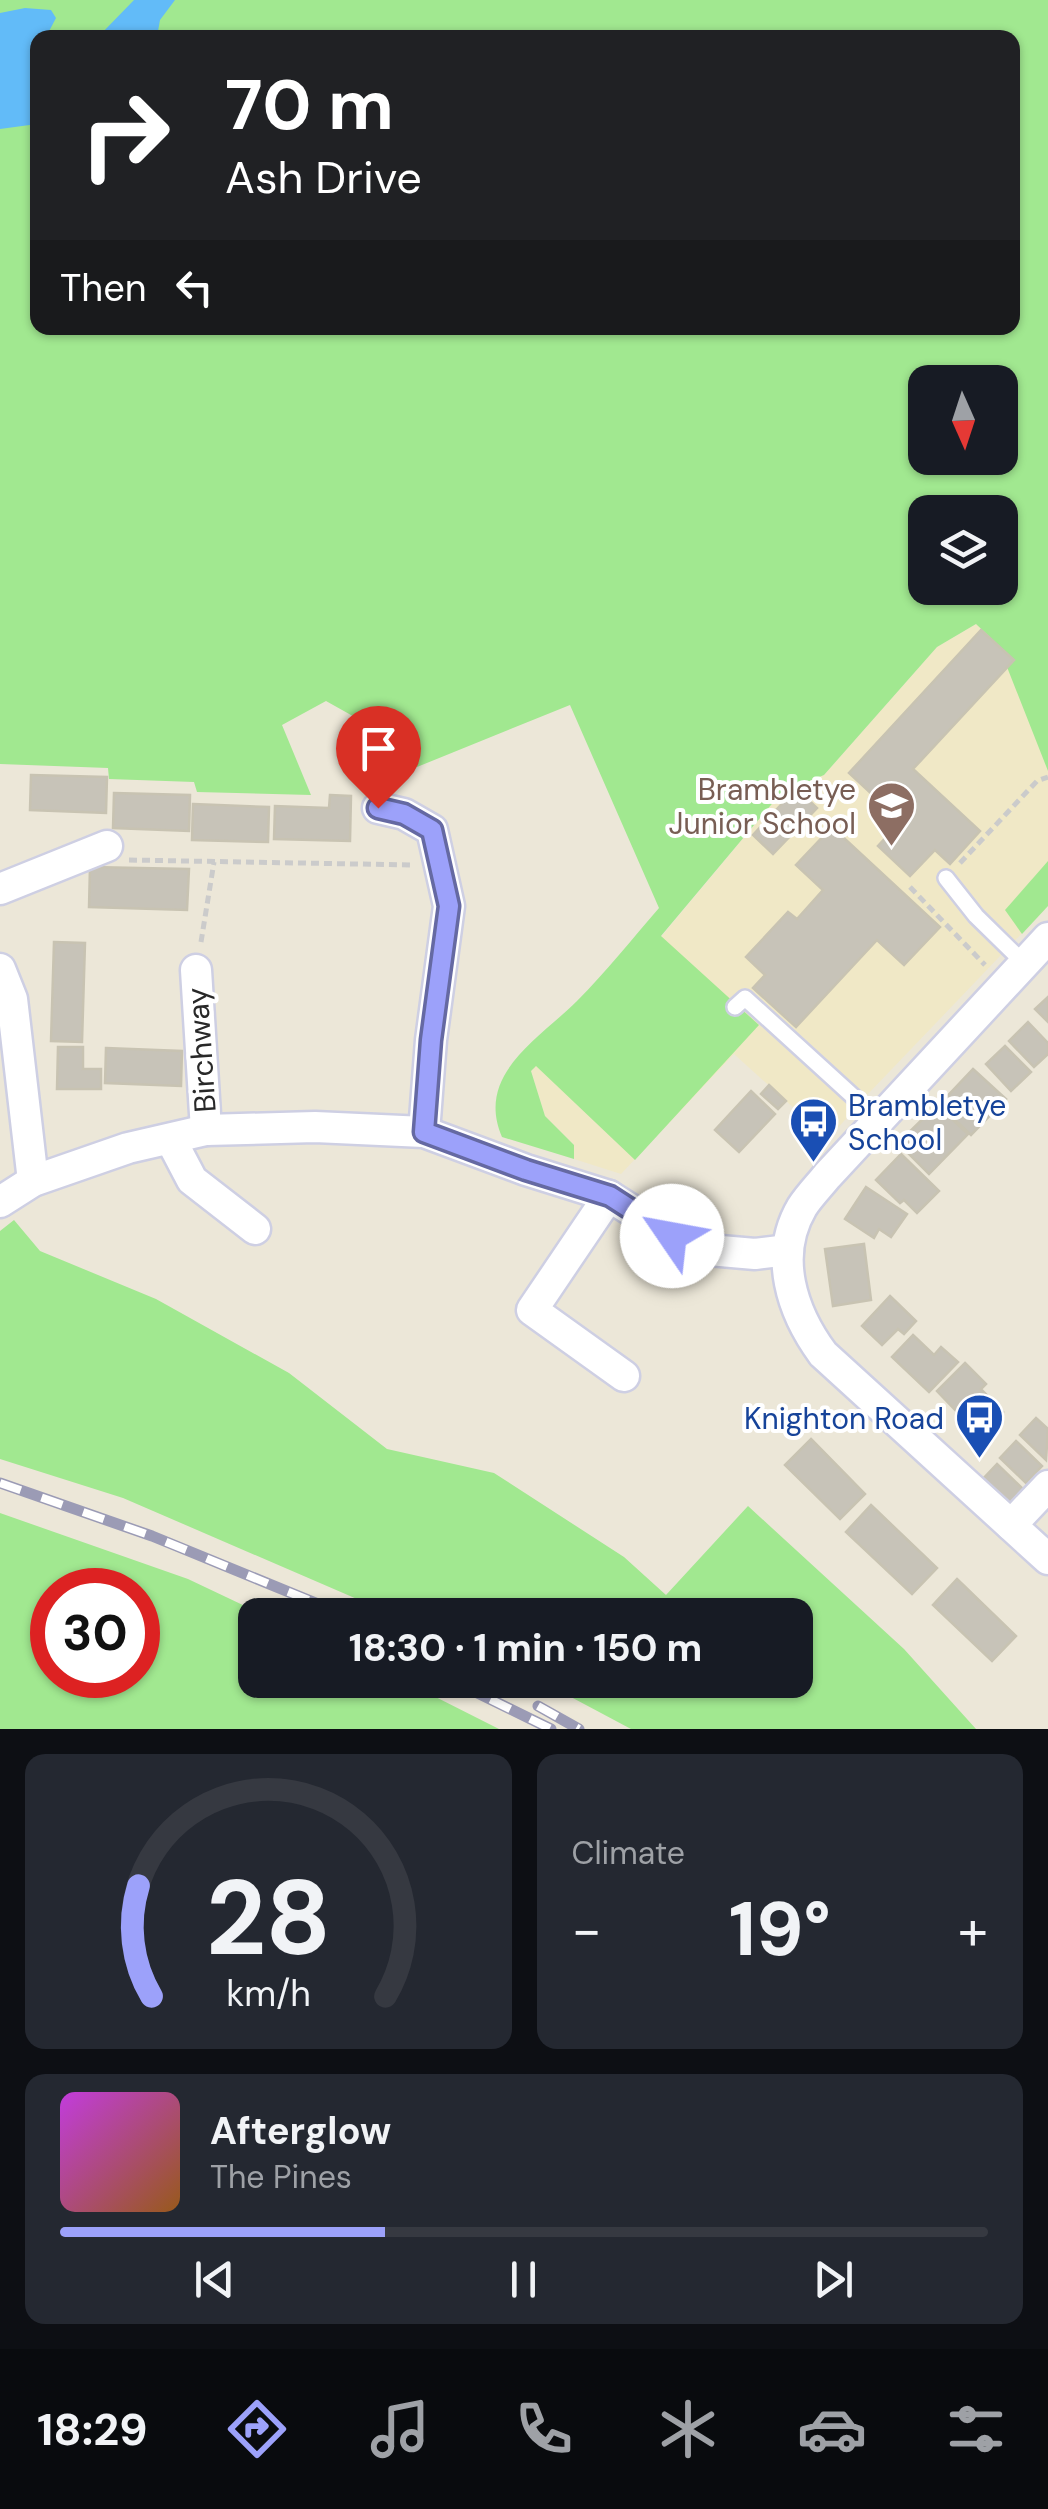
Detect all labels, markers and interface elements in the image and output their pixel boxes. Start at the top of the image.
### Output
text: 70 m [225,60,394,151]
icon: right [60,70,190,200]
text: Ash Drive [225,148,422,207]
icon: left [167,260,222,315]
text: Then [60,263,147,313]
north arrow [908,365,1018,475]
map controls [908,365,1018,605]
button: layers [908,495,1018,605]
pin [336,706,421,809]
icon: arrive [351,721,406,776]
place label: Brambletye Junior School [668,770,856,843]
school or university icon: Brambletye Junior School [865,780,917,848]
street label: Birchway [177,986,225,1114]
place label: Brambletye School [848,1086,1006,1159]
bus stop icon: Brambletye School [787,1096,839,1164]
position arrow [620,1184,724,1288]
bus stop icon: Knighton Road [953,1392,1005,1460]
place label: Knighton Road [744,1399,944,1438]
speed limit sign: 30 [30,1568,160,1698]
text: 18:30 · 1 min · 150 m [349,1623,702,1673]
text: Climate [572,1832,685,1874]
text: 28 [206,1851,331,1986]
text: 19° [729,1881,831,1978]
text: − [572,1894,602,1966]
text: + [958,1894,988,1966]
text: km/h [226,1971,310,2017]
text: Afterglow [210,2106,391,2156]
text: The Pines [210,2156,352,2198]
icon: previous [187,2252,242,2307]
icon: pause [496,2252,551,2307]
icon: next [806,2252,861,2307]
icon: directions [222,2394,292,2464]
icon: music [365,2394,435,2464]
icon: phone [509,2394,579,2464]
icon: climate [653,2394,723,2464]
icon: car [797,2394,867,2464]
icon: filters [941,2394,1011,2464]
text: 18:29 [37,2400,148,2459]

